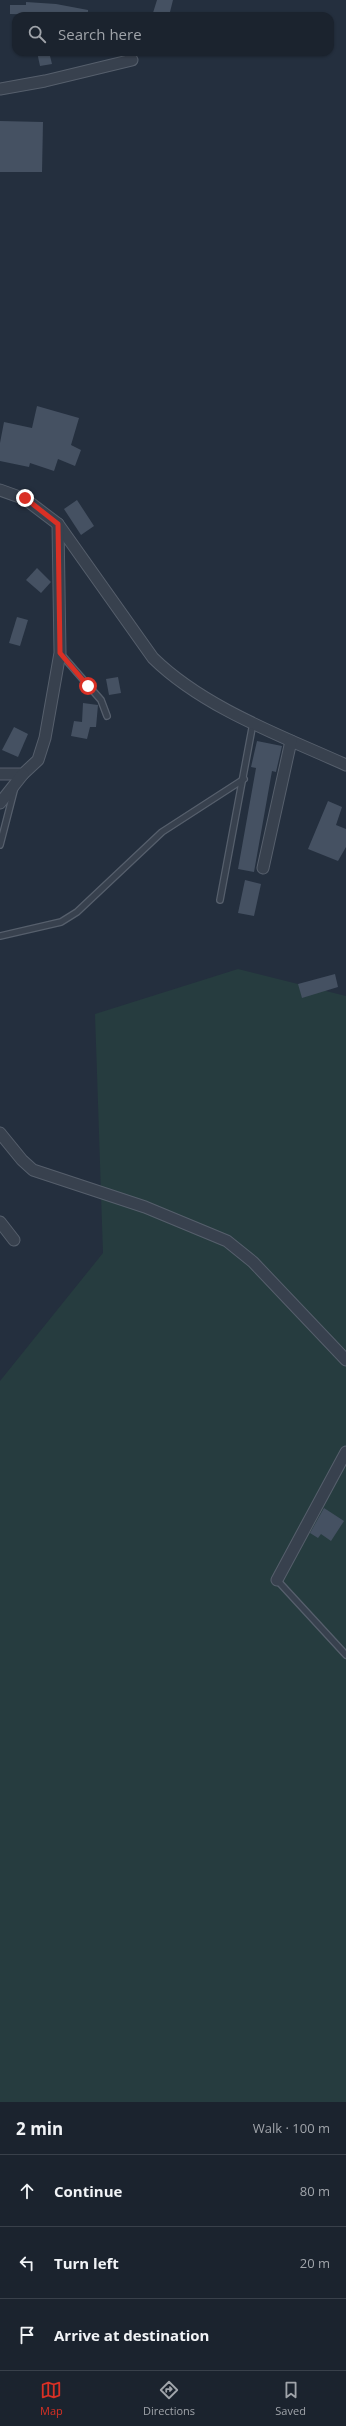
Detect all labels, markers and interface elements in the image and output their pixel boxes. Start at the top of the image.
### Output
search box [12,12,334,56]
icon: search [26,23,48,45]
text: Search here [58,24,142,44]
route end [16,489,34,507]
route start [79,677,97,695]
text: 2 min [16,2117,63,2140]
text: Walk · 100 m [253,2119,330,2137]
icon: ahead [16,2180,38,2202]
text: Continue [54,2181,122,2201]
text: 80 m [300,2182,330,2200]
icon: left [16,2252,38,2274]
text: Turn left [54,2253,119,2273]
text: 20 m [300,2254,330,2272]
icon: arrive [16,2324,38,2346]
text: Arrive at destination [54,2325,209,2345]
tab: Map [40,2379,63,2418]
tab: Directions [143,2379,195,2418]
tab: Saved [275,2379,306,2418]

